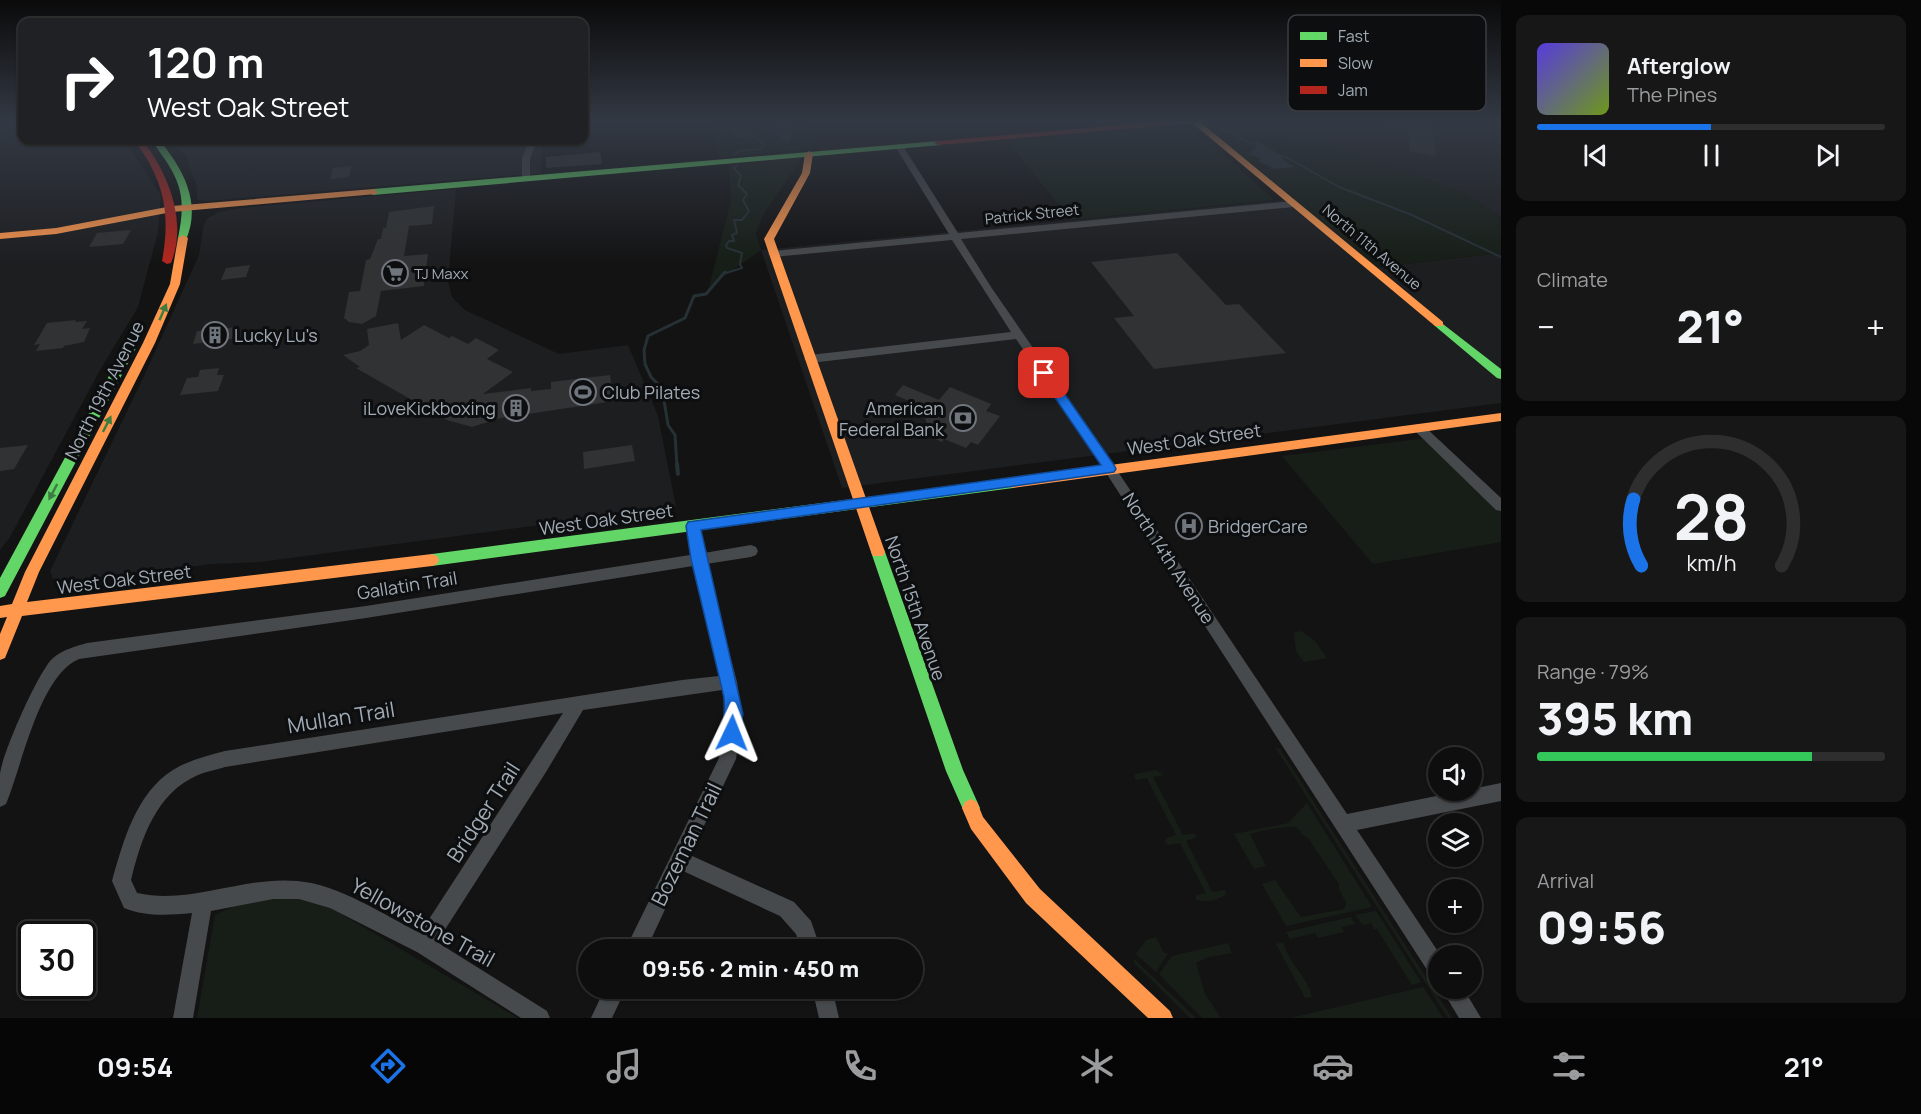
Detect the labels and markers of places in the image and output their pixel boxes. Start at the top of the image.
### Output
supermarket icon: TJ Maxx [380,258,410,288]
place label: TJ Maxx [414,263,469,284]
building icon: Lucky Lu's [200,320,230,350]
place label: Lucky Lu's [234,323,318,347]
pin [1018,347,1069,398]
sports icon: Club Pilates [568,377,598,407]
place label: Club Pilates [602,380,700,404]
building icon: iLoveKickboxing [501,393,531,423]
place label: iLoveKickboxing [363,396,496,420]
place label: American Federal Bank [839,396,945,441]
bank icon: American Federal Bank [948,403,978,433]
hospital icon: BridgerCare [1174,511,1204,541]
place label: BridgerCare [1208,514,1308,538]

